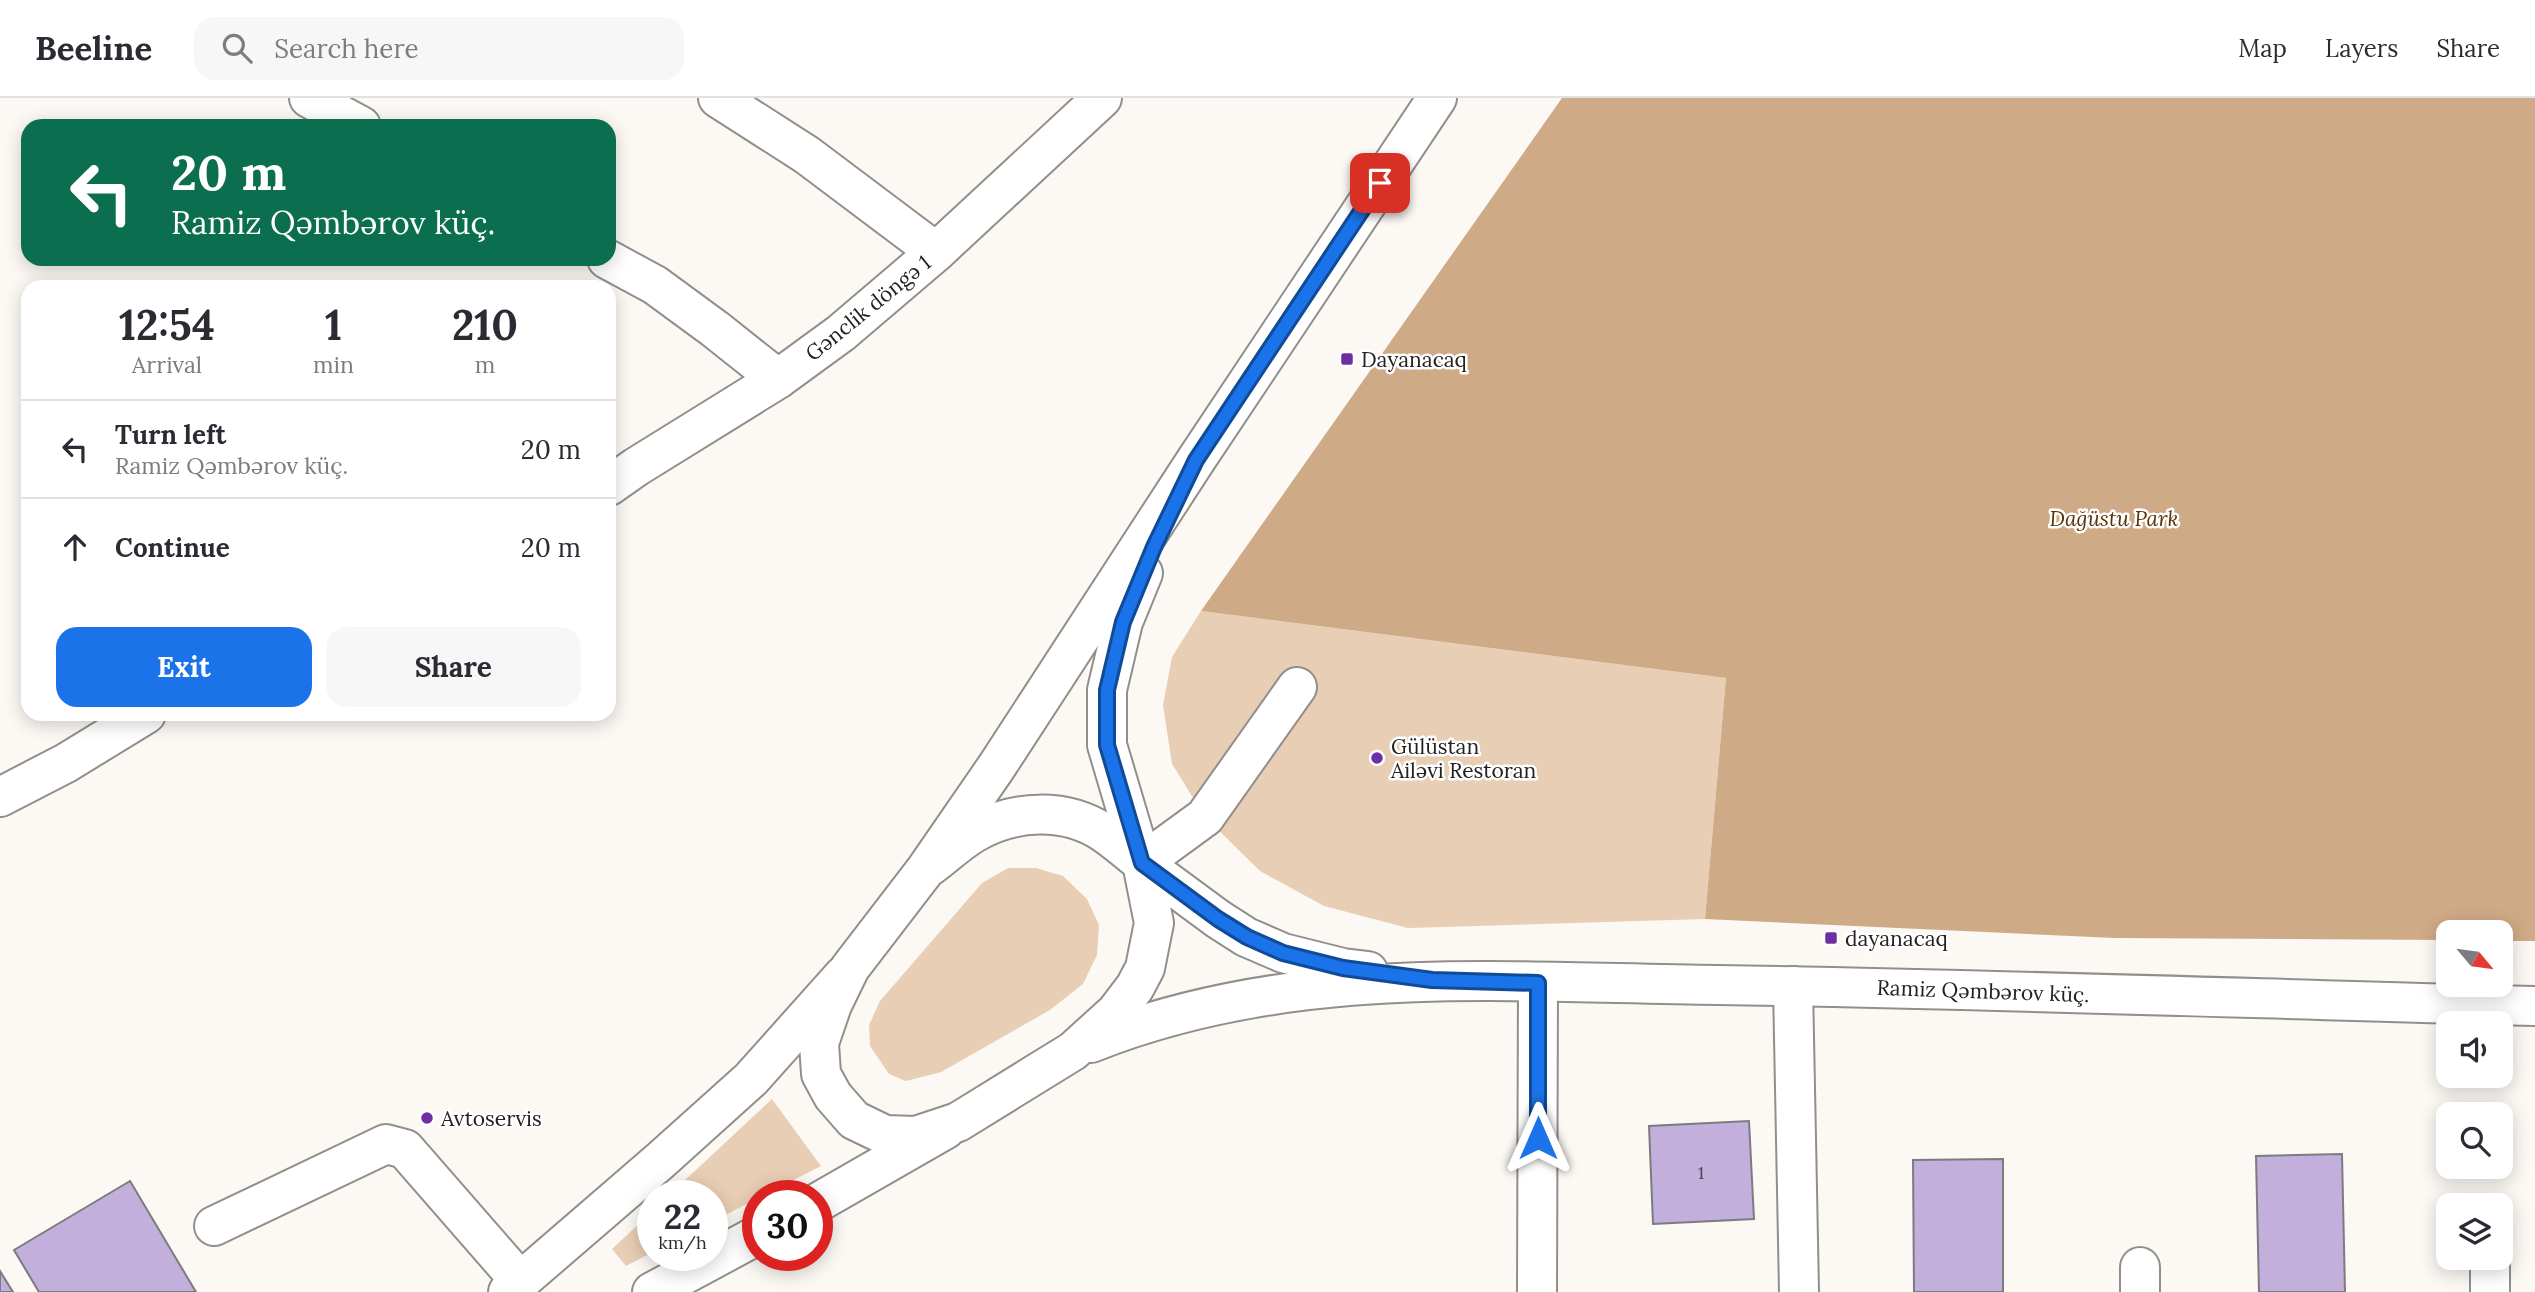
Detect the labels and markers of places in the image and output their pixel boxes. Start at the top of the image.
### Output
pin [1350,153,1410,213]
place label: Dayanacaq [1361,346,1467,373]
marker: Dayanacaq [1339,351,1355,367]
place label: Gülüstan Ailəvi Restoran [1390,733,1537,784]
marker: Gülüstan Ailəvi Restoran [1369,750,1385,766]
place label: dayanacaq [1845,925,1948,952]
marker: dayanacaq [1823,930,1839,946]
place label: Avtoservis [440,1105,542,1132]
marker: Avtoservis [419,1110,435,1126]

